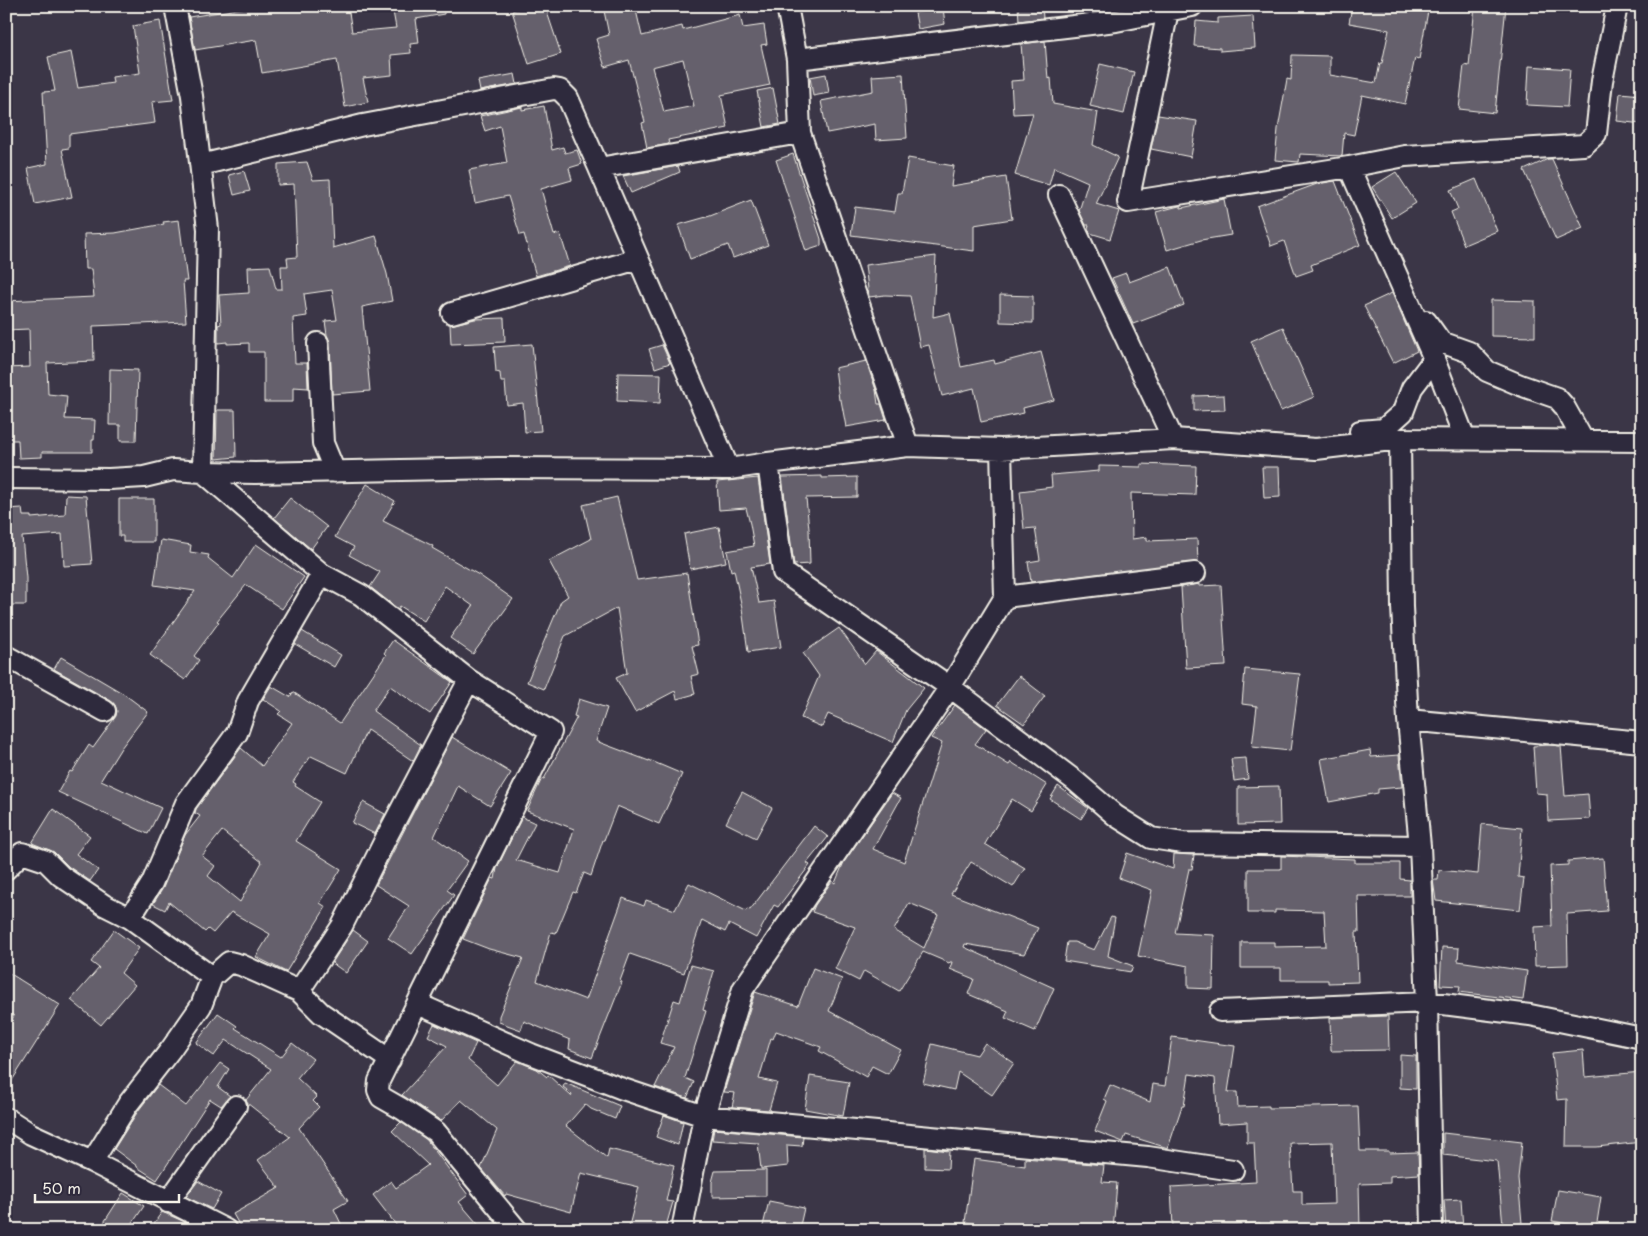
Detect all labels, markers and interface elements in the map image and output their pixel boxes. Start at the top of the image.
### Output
scale bar [35,1171,179,1203]
text: 50 m [42,1176,81,1199]

